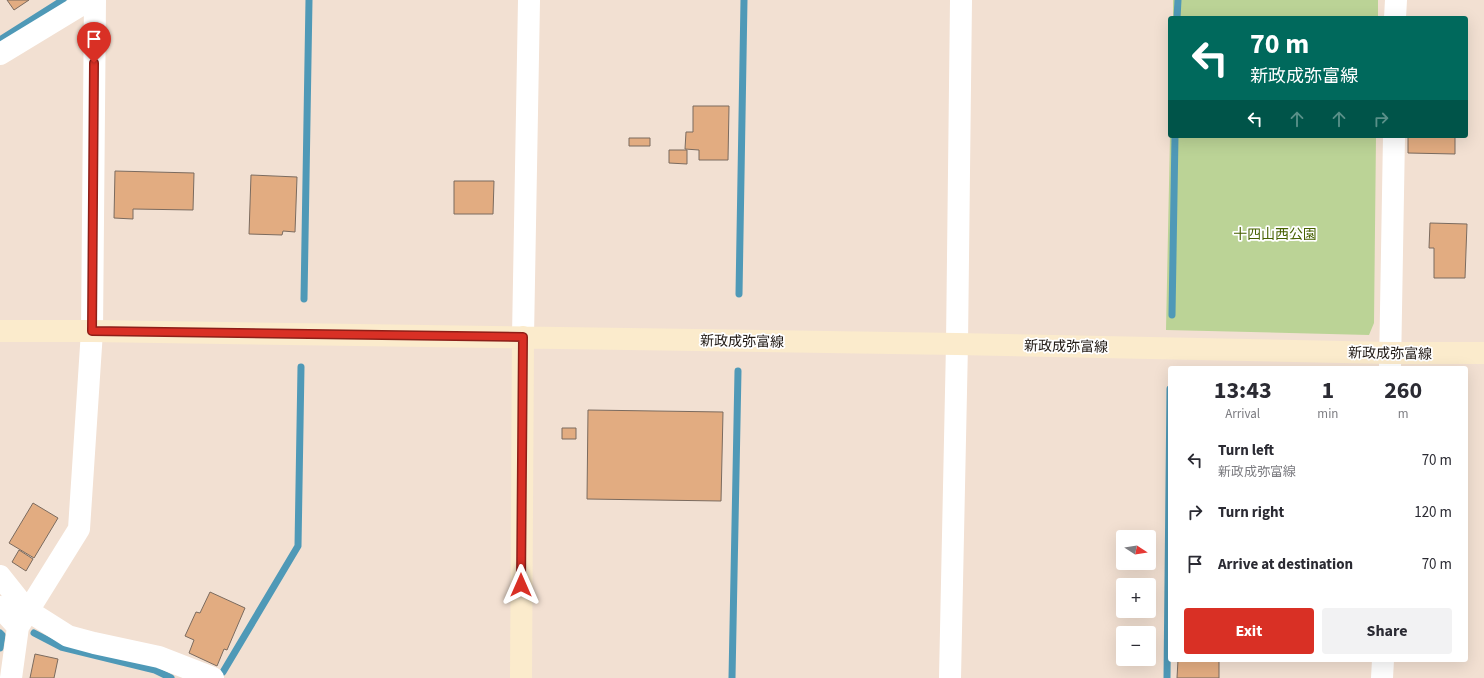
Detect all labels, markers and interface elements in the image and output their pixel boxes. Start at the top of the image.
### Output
pin [77,22,111,63]
text: 70 m [1250,24,1309,64]
icon: arrive [83,28,105,50]
icon: left [1184,32,1236,84]
text: 新政成弥富線 [1250,64,1358,89]
icon: left [1244,108,1266,130]
icon: ahead [1286,108,1308,130]
icon: ahead [1328,108,1350,130]
icon: right [1370,108,1392,130]
park label: 十四山西公園 [1233,225,1317,245]
street label: 新政成弥富線 [700,331,784,353]
street label: 新政成弥富線 [1024,336,1108,358]
street label: 新政成弥富線 [1348,343,1432,365]
text: 13:43 [1214,373,1272,408]
text: 1 [1322,373,1334,408]
text: 260 [1384,373,1422,408]
text: Arrival [1225,405,1260,423]
text: min [1317,405,1338,423]
text: m [1398,405,1409,423]
text: Turn left [1218,440,1274,461]
icon: left [1184,449,1206,471]
text: 70 m [1422,450,1452,471]
text: 新政成弥富線 [1218,463,1296,481]
icon: right [1184,501,1206,523]
text: Turn right [1218,502,1284,523]
text: 120 m [1414,502,1452,523]
north arrow [1116,530,1156,570]
map controls [1116,530,1156,666]
icon: arrive [1184,553,1206,575]
text: Arrive at destination [1218,554,1353,575]
text: 70 m [1422,554,1452,575]
position arrow [500,564,542,606]
button: + [1116,578,1156,618]
button: Exit [1184,608,1314,654]
button: Share [1322,608,1452,654]
button: − [1116,626,1156,666]

